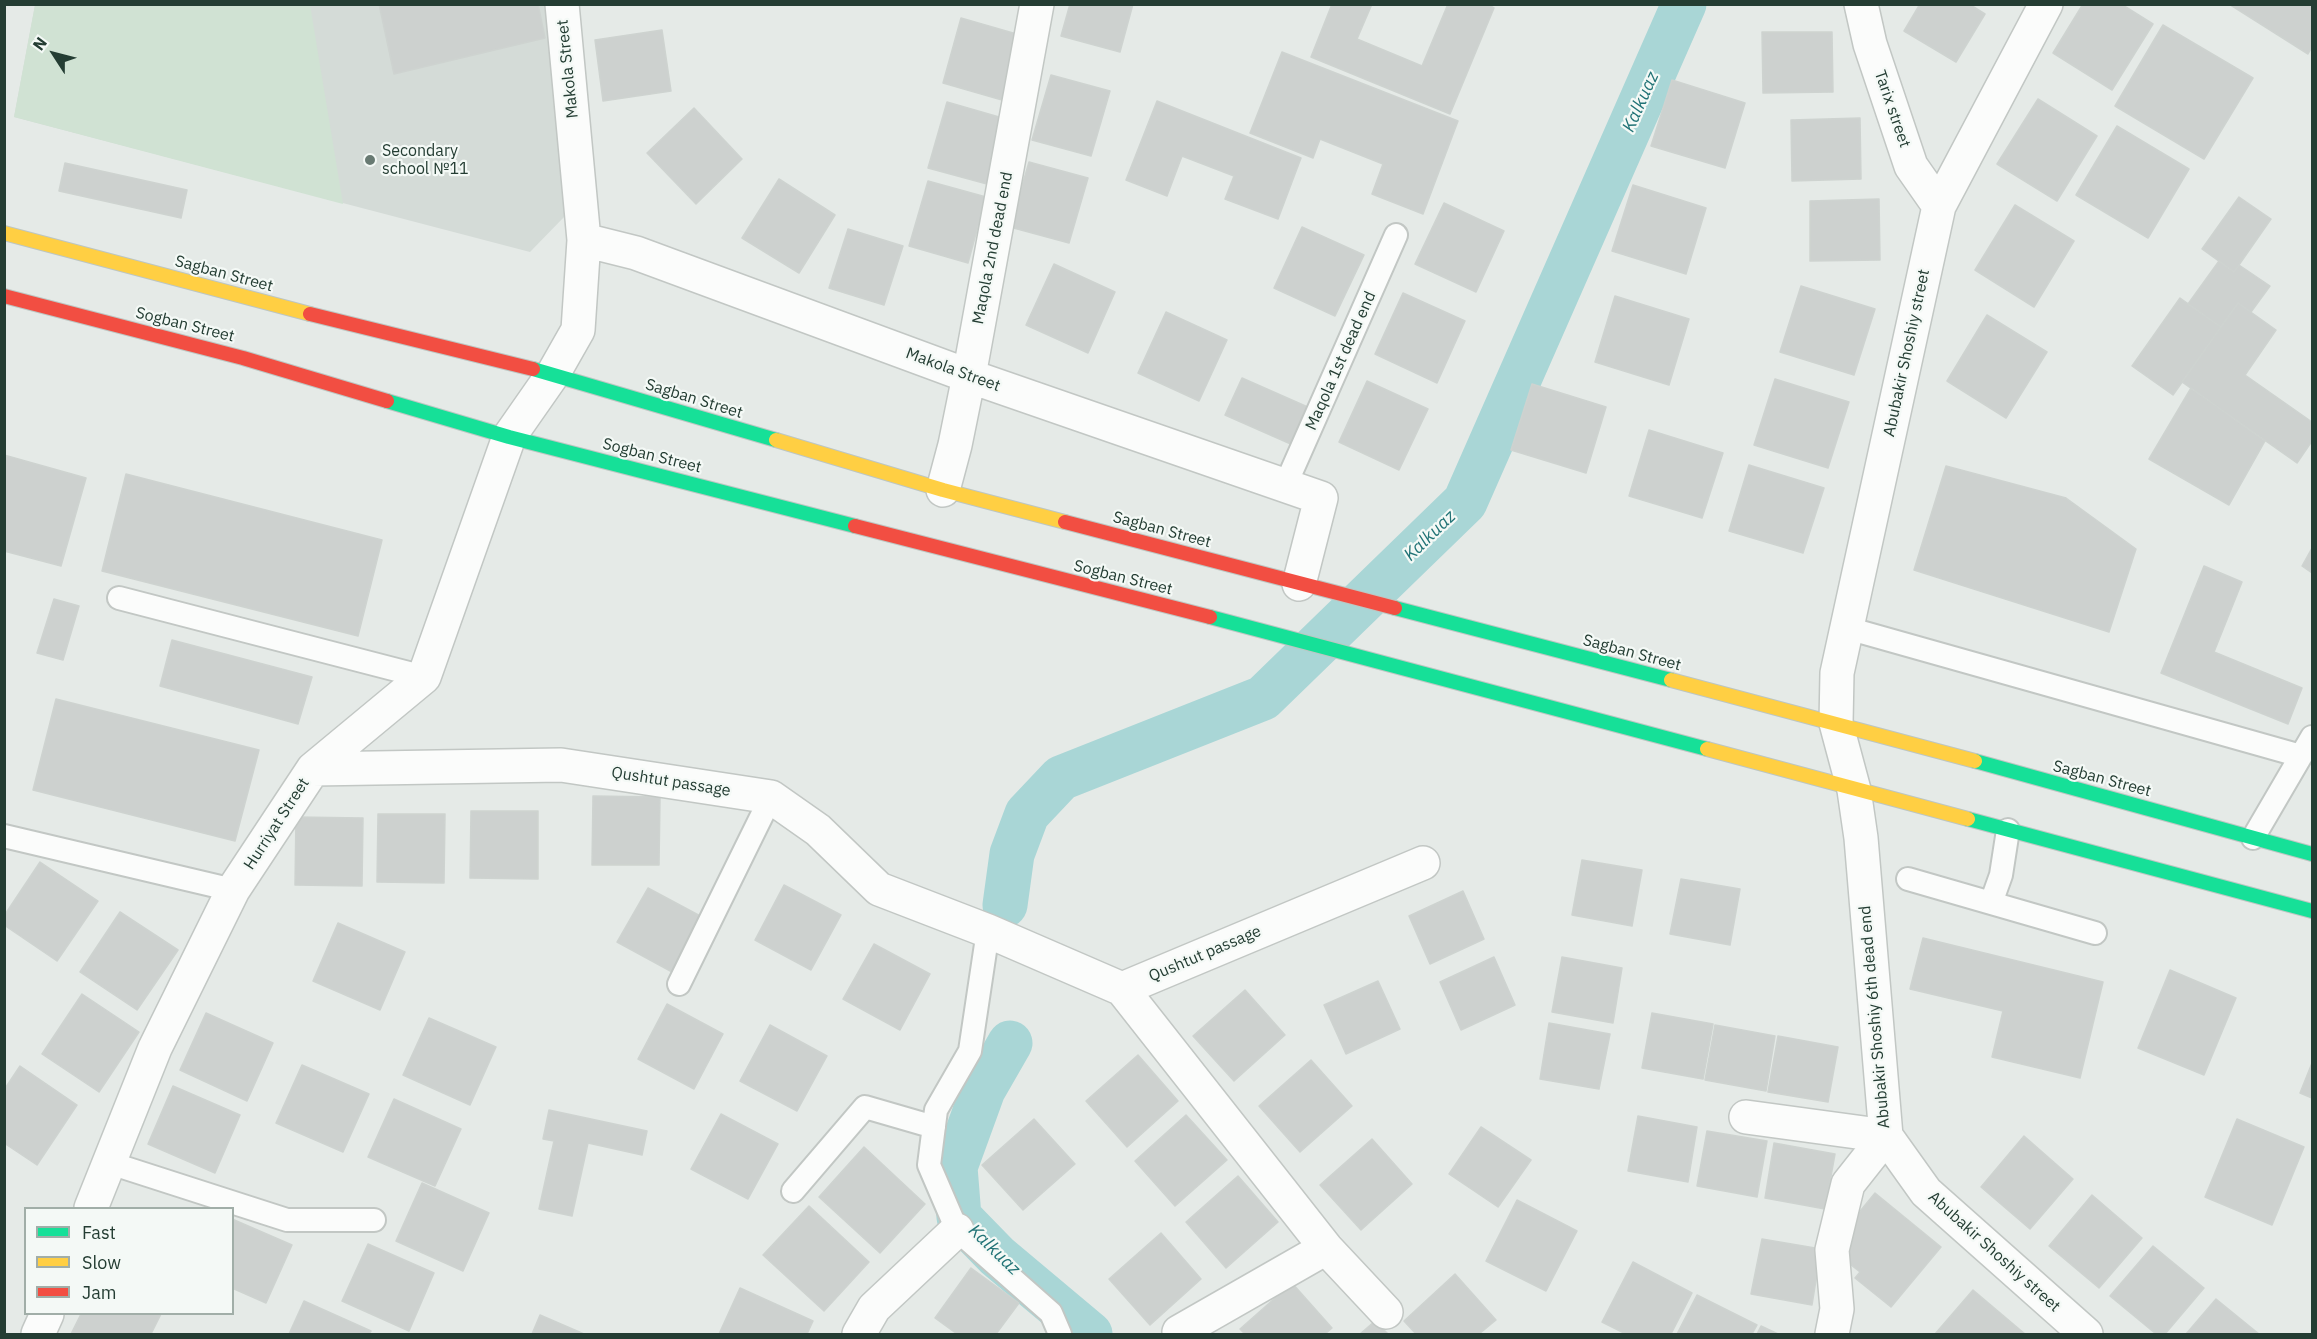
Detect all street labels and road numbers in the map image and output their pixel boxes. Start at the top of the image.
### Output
street label: Makola Street [553,19,583,119]
street label: Tarix street [1870,68,1914,150]
street label: Maqola 2nd dead end [969,170,1017,326]
street label: Sagban Street [173,252,275,296]
street label: Abubakir Shoshiy street [1880,267,1934,439]
street label: Maqola 1st dead end [1302,289,1380,433]
street label: Sogban Street [134,303,236,347]
street label: Makola Street [903,344,1003,396]
street label: Sagban Street [643,375,745,423]
street label: Sogban Street [601,434,703,478]
street label: Sagban Street [1111,508,1213,552]
street label: Sogban Street [1072,556,1174,600]
street label: Sagban Street [1581,631,1683,675]
street label: Sagban Street [2051,757,2153,801]
street label: Qushtut passage [610,763,732,801]
street label: Hurriyat Street [240,774,314,874]
street label: Abubakir Shoshiy 6th dead end [1856,905,1894,1129]
street label: Qushtut passage [1146,922,1264,986]
street label: Abubakir Shoshiy street [1924,1188,2064,1316]

